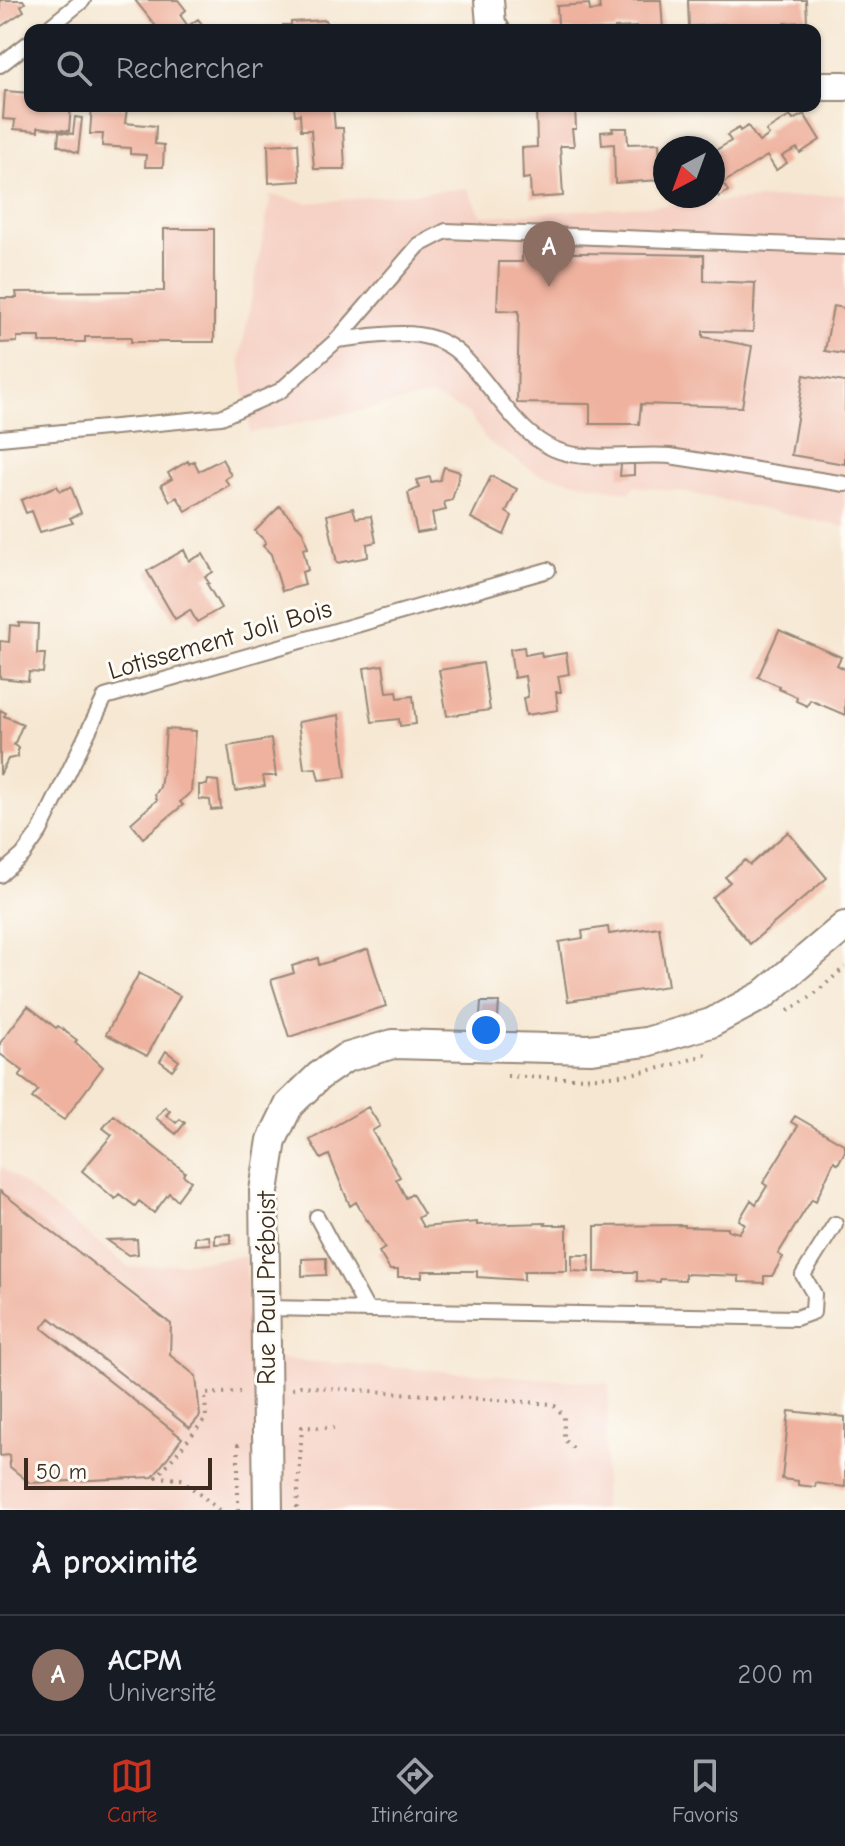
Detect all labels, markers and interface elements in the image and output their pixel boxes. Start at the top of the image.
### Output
search box [24,24,821,112]
icon: search [52,46,96,90]
text: Rechercher [116,51,263,86]
north arrow [653,136,725,208]
pin: A [523,221,575,287]
street label: Lotissement Joli Bois [105,594,335,686]
your location [466,1010,506,1050]
street label: Rue Paul Préboist [252,1189,282,1385]
scale bar [24,1454,212,1490]
text: 50 m [36,1459,87,1485]
text: À proximité [32,1542,198,1582]
text: ACPM [108,1643,182,1678]
text: A [51,1660,65,1690]
text: 200 m [738,1660,813,1690]
text: Université [108,1678,216,1708]
tab: Carte [107,1754,157,1828]
tab: Itinéraire [371,1754,458,1828]
tab: Favoris [672,1754,738,1828]

